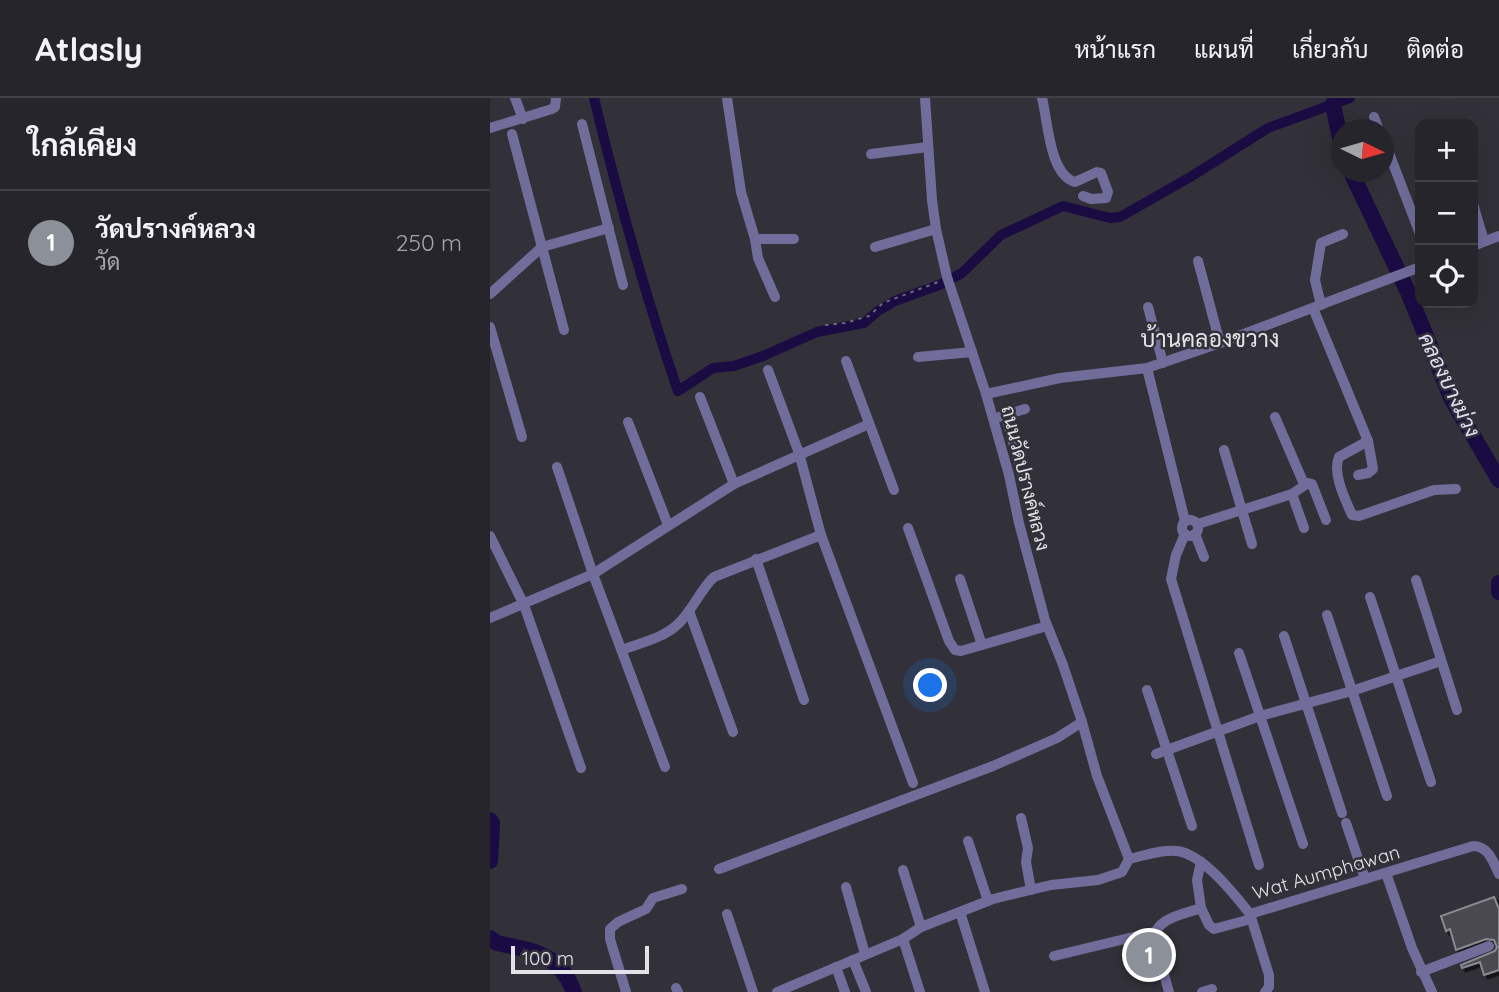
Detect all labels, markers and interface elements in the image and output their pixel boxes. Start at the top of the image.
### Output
text: Atlasly [35,28,143,69]
text: หน้าแรก [1075,34,1156,64]
text: แผนที่ [1194,34,1254,64]
text: เกี่ยวกับ [1292,34,1369,64]
text: ติดต่อ [1407,34,1464,64]
north arrow [1331,119,1394,182]
map controls [1415,119,1478,308]
button: + [1415,119,1478,182]
text: ใกล้เคียง [28,126,137,164]
button: − [1415,182,1478,245]
text: วัดปรางค์หลวง [95,212,256,245]
text: 1 [47,228,55,257]
text: 250 m [396,228,462,257]
button: locate [1415,245,1478,308]
text: วัด [95,247,120,276]
district label: บ้านคลองขวาง [1141,324,1279,353]
water label: คลองบางม่วง [1413,328,1486,441]
street label: ถนนวัดปรางค์หลวง [996,403,1056,553]
your location [913,668,947,702]
street label: Wat Aumphawan [1250,839,1402,905]
pin: 1 [1126,929,1172,981]
scale bar [511,943,649,975]
text: 100 m [522,946,574,970]

